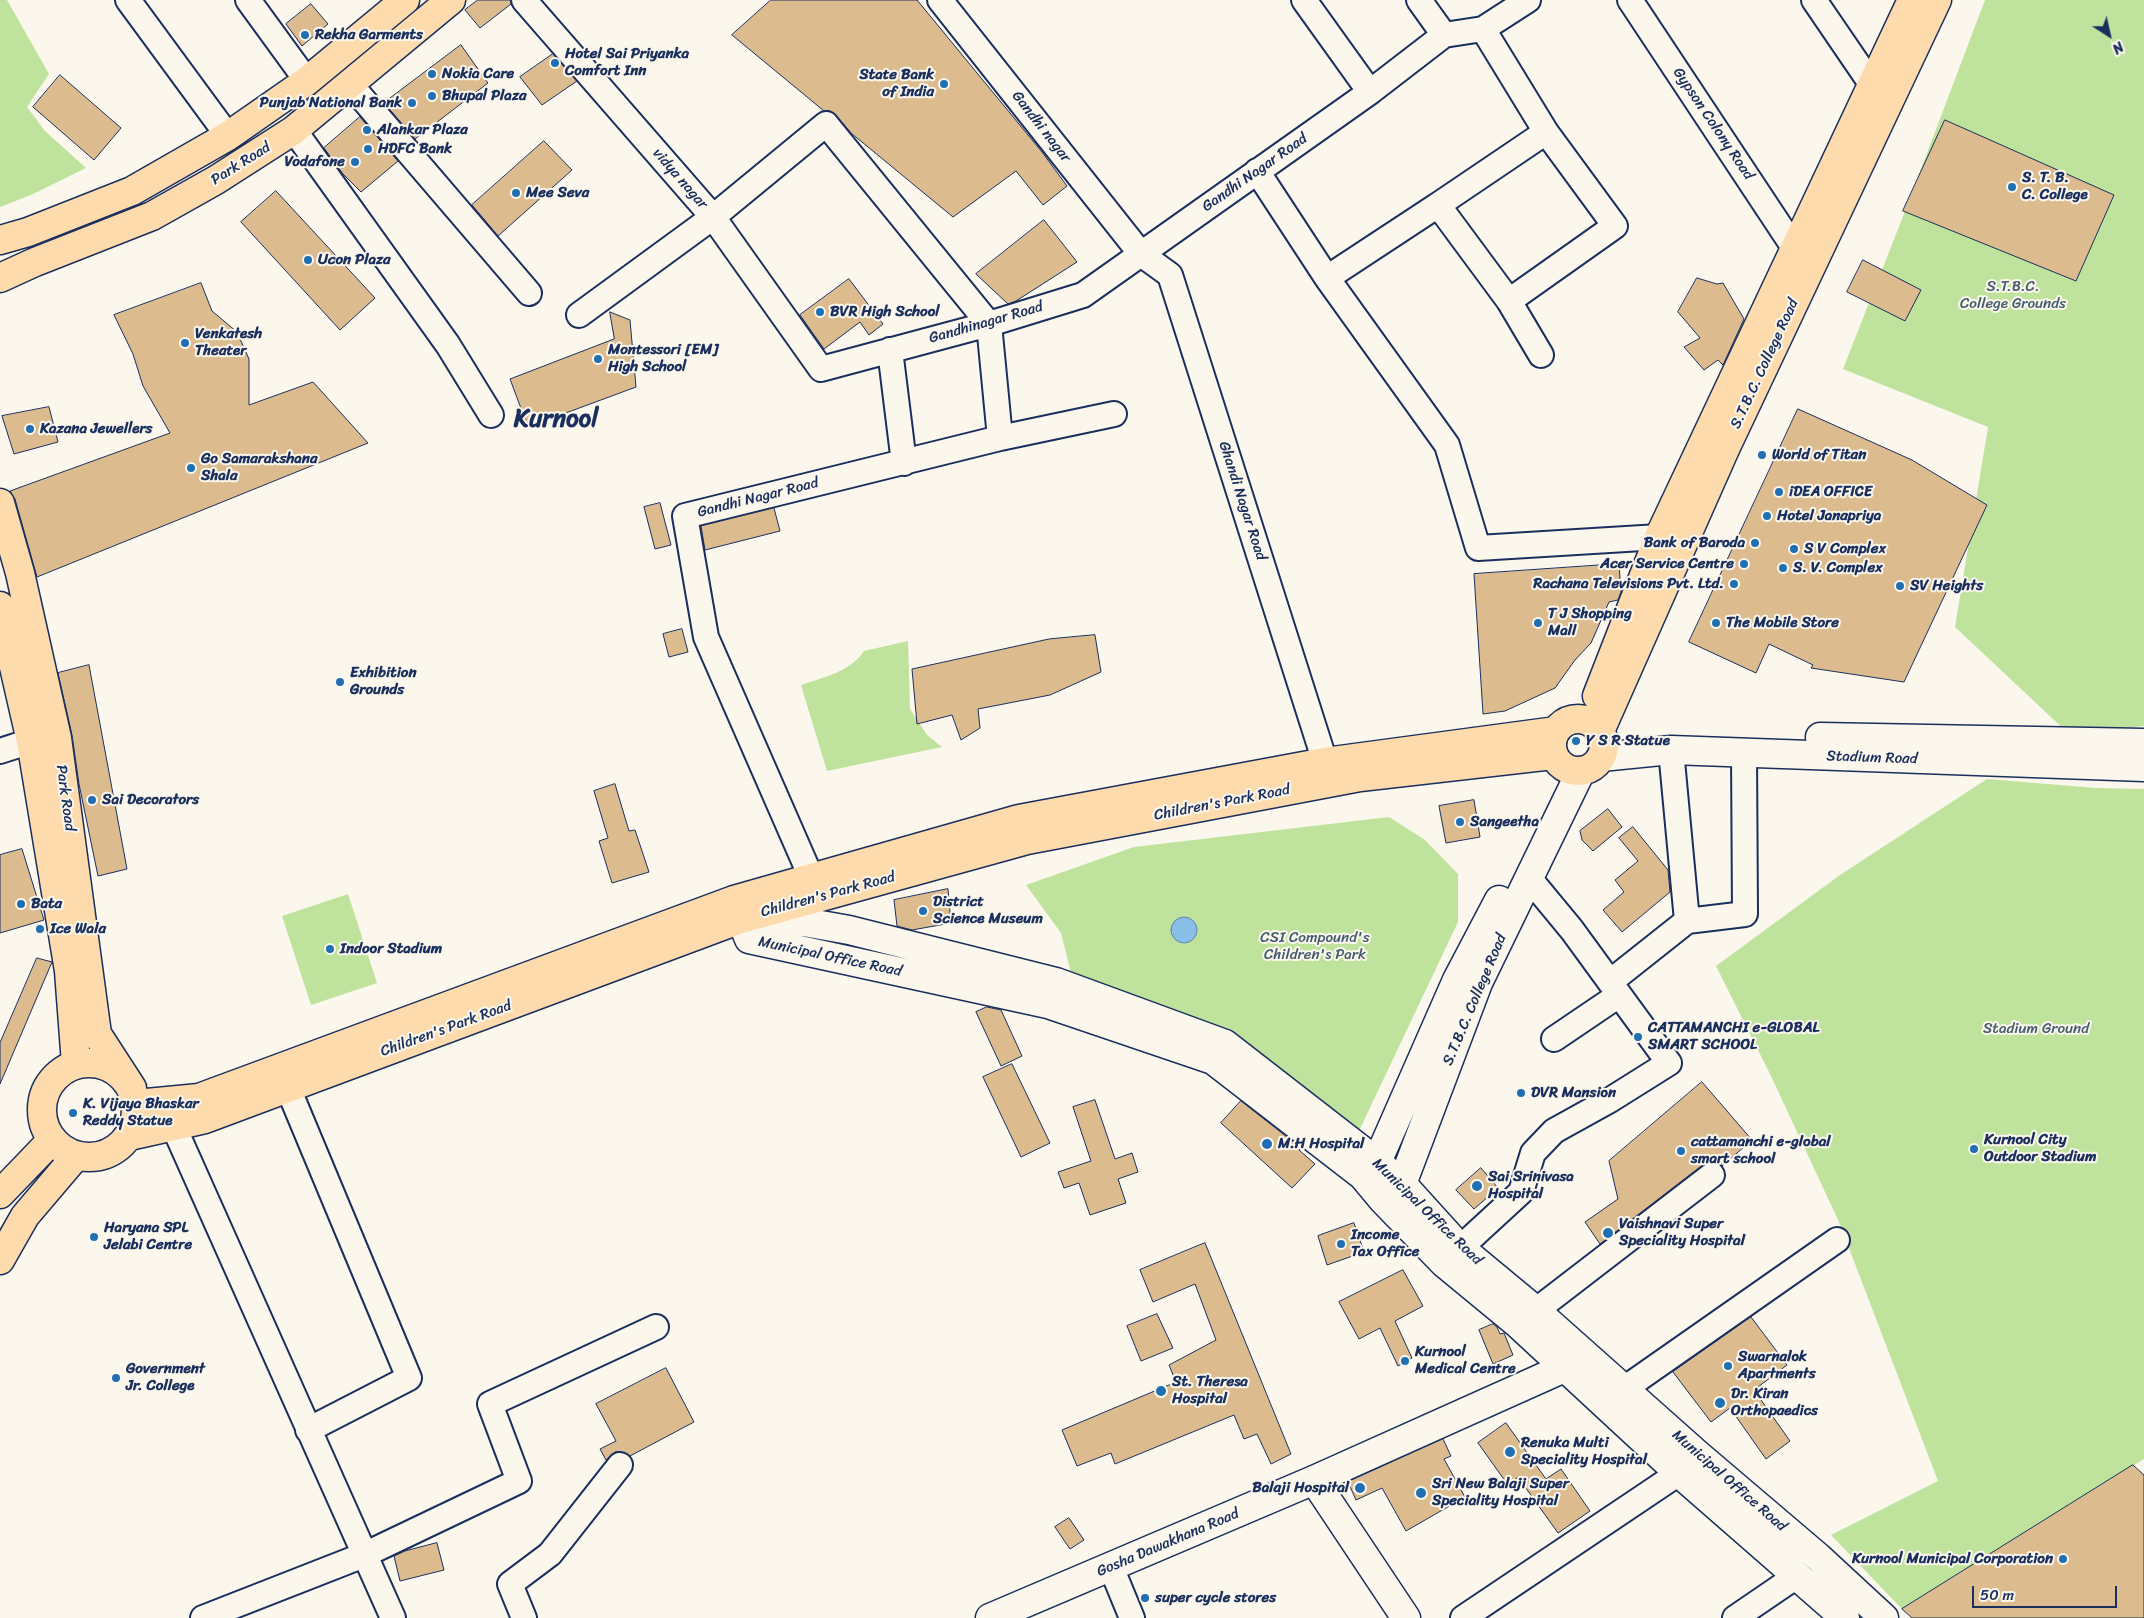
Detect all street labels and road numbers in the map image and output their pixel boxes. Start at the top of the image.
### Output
street label: Gypson Colony Road [1669,64,1757,184]
street label: Gandhi nagar [1008,88,1074,166]
street label: Gandhi Nagar Road [1199,130,1311,216]
street label: Park Road [208,139,274,189]
street label: vidya nagar [649,145,711,213]
street label: S.T.B.C. College Road [1727,296,1803,432]
street label: Gandhinagar Road [927,298,1045,348]
street label: Ghandi Nagar Road [1214,439,1270,563]
street label: Gandhi Nagar Road [696,474,820,522]
street label: Stadium Road [1826,747,1918,769]
street label: Park Road [51,764,79,832]
street label: Children's Park Road [1153,781,1291,825]
street label: Children's Park Road [759,868,897,922]
street label: S.T.B.C. College Road [1439,932,1511,1068]
street label: Municipal Office Road [757,933,903,981]
street label: Children's Park Road [378,997,514,1061]
street label: Municipal Office Road [1368,1155,1486,1269]
street label: Municipal Office Road [1668,1426,1790,1536]
street label: Gosha Dawakhana Road [1094,1505,1242,1581]

